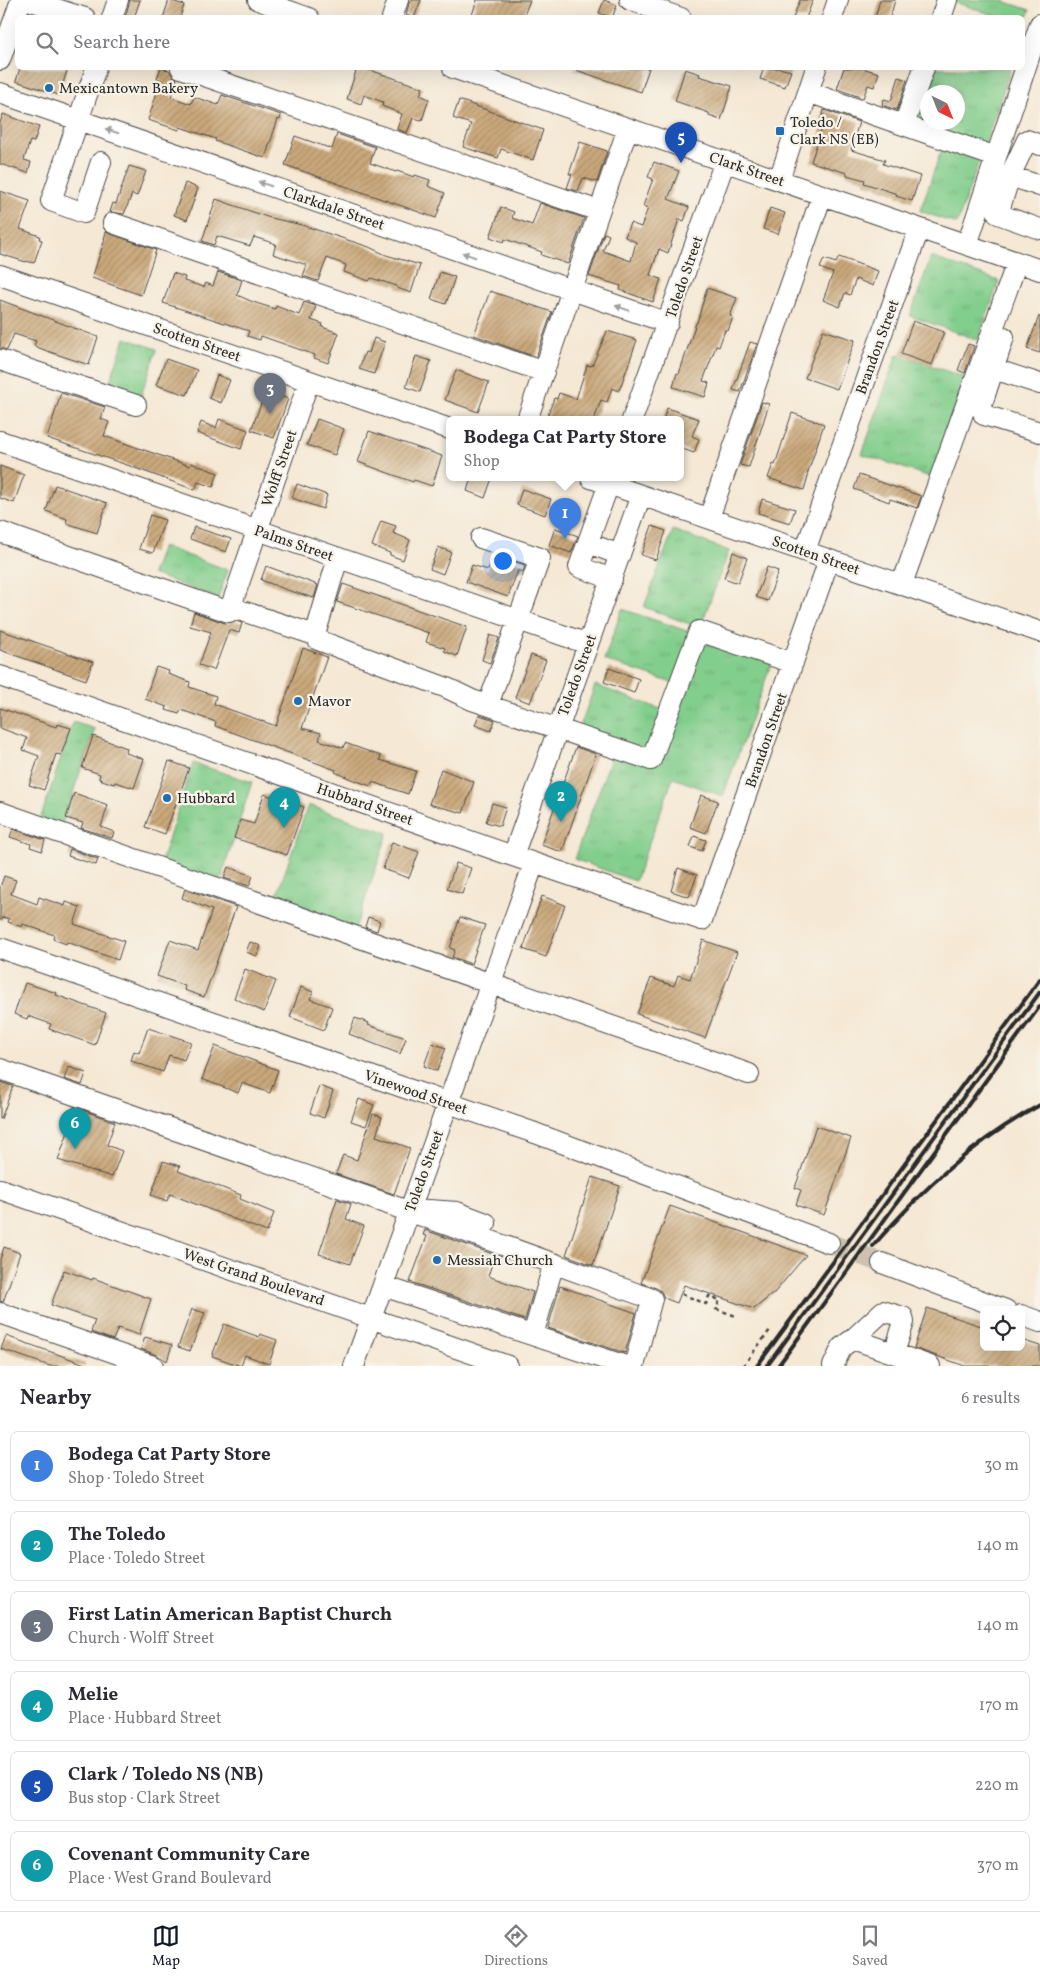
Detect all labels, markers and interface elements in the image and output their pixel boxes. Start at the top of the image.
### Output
search box [15,15,1025,70]
icon: search [33,29,61,57]
text: Search here [73,30,170,56]
place label: Mexicantown Bakery [59,79,198,100]
marker: Mexicantown Bakery [43,82,55,94]
north arrow [920,85,965,130]
place label: Toledo / Clark NS (EB) [790,113,879,151]
pin: 5 [665,122,697,163]
marker: Toledo / Clark NS (EB) [774,125,786,137]
one-way arrow [104,127,119,135]
street label: Clark Street [706,148,787,193]
one-way arrow [258,180,273,188]
street label: Clarkdale Street [280,182,387,237]
street label: Toledo Street [662,233,709,322]
one-way arrow [461,251,476,258]
street label: Brandon Street [851,297,905,398]
one-way arrow [614,304,629,312]
street label: Scotten Street [150,319,243,368]
pin: 3 [254,373,286,414]
popup [446,416,684,481]
text: Bodega Cat Party Store [464,425,666,451]
street label: Wolff Street [257,427,303,510]
text: Shop [464,451,500,473]
pin: 1 [549,498,581,539]
street label: Palms Street [251,521,336,568]
street label: Scotten Street [769,532,862,581]
your location [490,548,516,574]
street label: Toledo Street [554,632,603,719]
street label: Brandon Street [741,690,794,791]
place label: Mavor [308,692,351,713]
marker: Mavor [292,695,304,707]
street label: Hubbard Street [314,779,415,832]
pin: 2 [545,781,577,822]
pin: 4 [268,787,300,828]
place label: Hubbard [177,789,235,810]
marker: Hubbard [161,792,173,804]
street label: Vinewood Street [361,1066,470,1121]
pin: 6 [59,1108,91,1149]
street label: Toledo Street [401,1128,450,1215]
street label: West Grand Boulevard [180,1244,327,1312]
place label: Messiah Church [447,1251,553,1272]
marker: Messiah Church [431,1254,443,1266]
map controls [980,1306,1025,1351]
button: locate [980,1306,1025,1351]
text: Nearby [20,1384,91,1413]
text: 6 results [961,1388,1020,1410]
text: Bodega Cat Party Store [68,1442,271,1468]
text: 1 [34,1455,40,1477]
text: 30 m [984,1455,1019,1477]
text: Shop · Toledo Street [68,1468,205,1490]
text: The Toledo [68,1522,166,1548]
text: 2 [33,1535,41,1557]
text: 140 m [977,1535,1019,1557]
text: Place · Toledo Street [68,1548,205,1570]
text: First Latin American Baptist Church [68,1602,392,1628]
text: 3 [33,1615,41,1637]
text: 140 m [977,1615,1019,1637]
text: Church · Wolff Street [68,1628,214,1650]
text: Melie [68,1682,118,1708]
text: 4 [32,1695,42,1717]
text: 170 m [979,1695,1019,1717]
text: Place · Hubbard Street [68,1708,222,1730]
text: Clark / Toledo NS (NB) [68,1762,263,1788]
text: 5 [33,1775,41,1797]
text: 220 m [975,1775,1019,1797]
text: Bus stop · Clark Street [68,1788,220,1810]
text: Covenant Community Care [68,1842,310,1868]
text: 6 [33,1855,41,1877]
text: 370 m [977,1855,1019,1877]
text: Place · West Grand Boulevard [68,1868,272,1890]
tab: Map [152,1922,180,1971]
tab: Directions [484,1922,548,1971]
tab: Saved [852,1922,888,1971]

